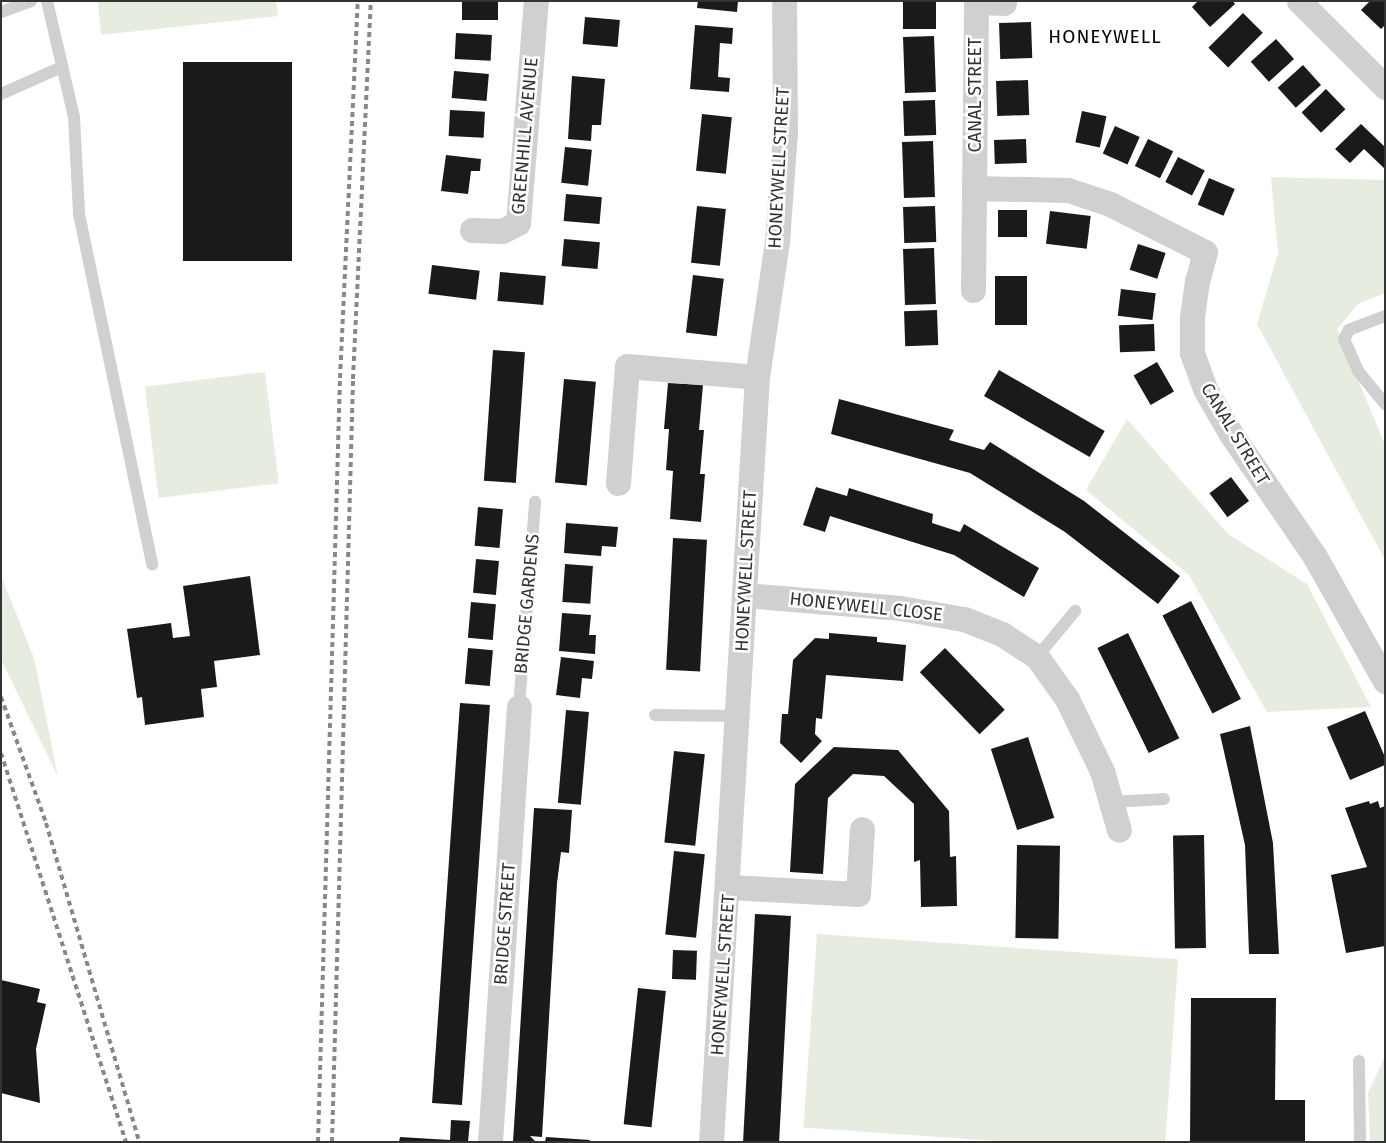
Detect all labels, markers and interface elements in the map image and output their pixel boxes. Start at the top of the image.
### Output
district label: HONEYWELL [1047,26,1163,48]
street label: CANAL STREET [964,38,986,152]
street label: GREENHILL AVENUE [507,57,543,215]
street label: HONEYWELL STREET [764,87,794,249]
street label: CANAL STREET [1196,379,1274,489]
street label: HONEYWELL STREET [731,490,761,652]
street label: BRIDGE GARDENS [510,533,544,675]
street label: HONEYWELL CLOSE [788,588,944,626]
street label: BRIDGE STREET [490,862,520,986]
street label: HONEYWELL STREET [707,894,739,1056]

